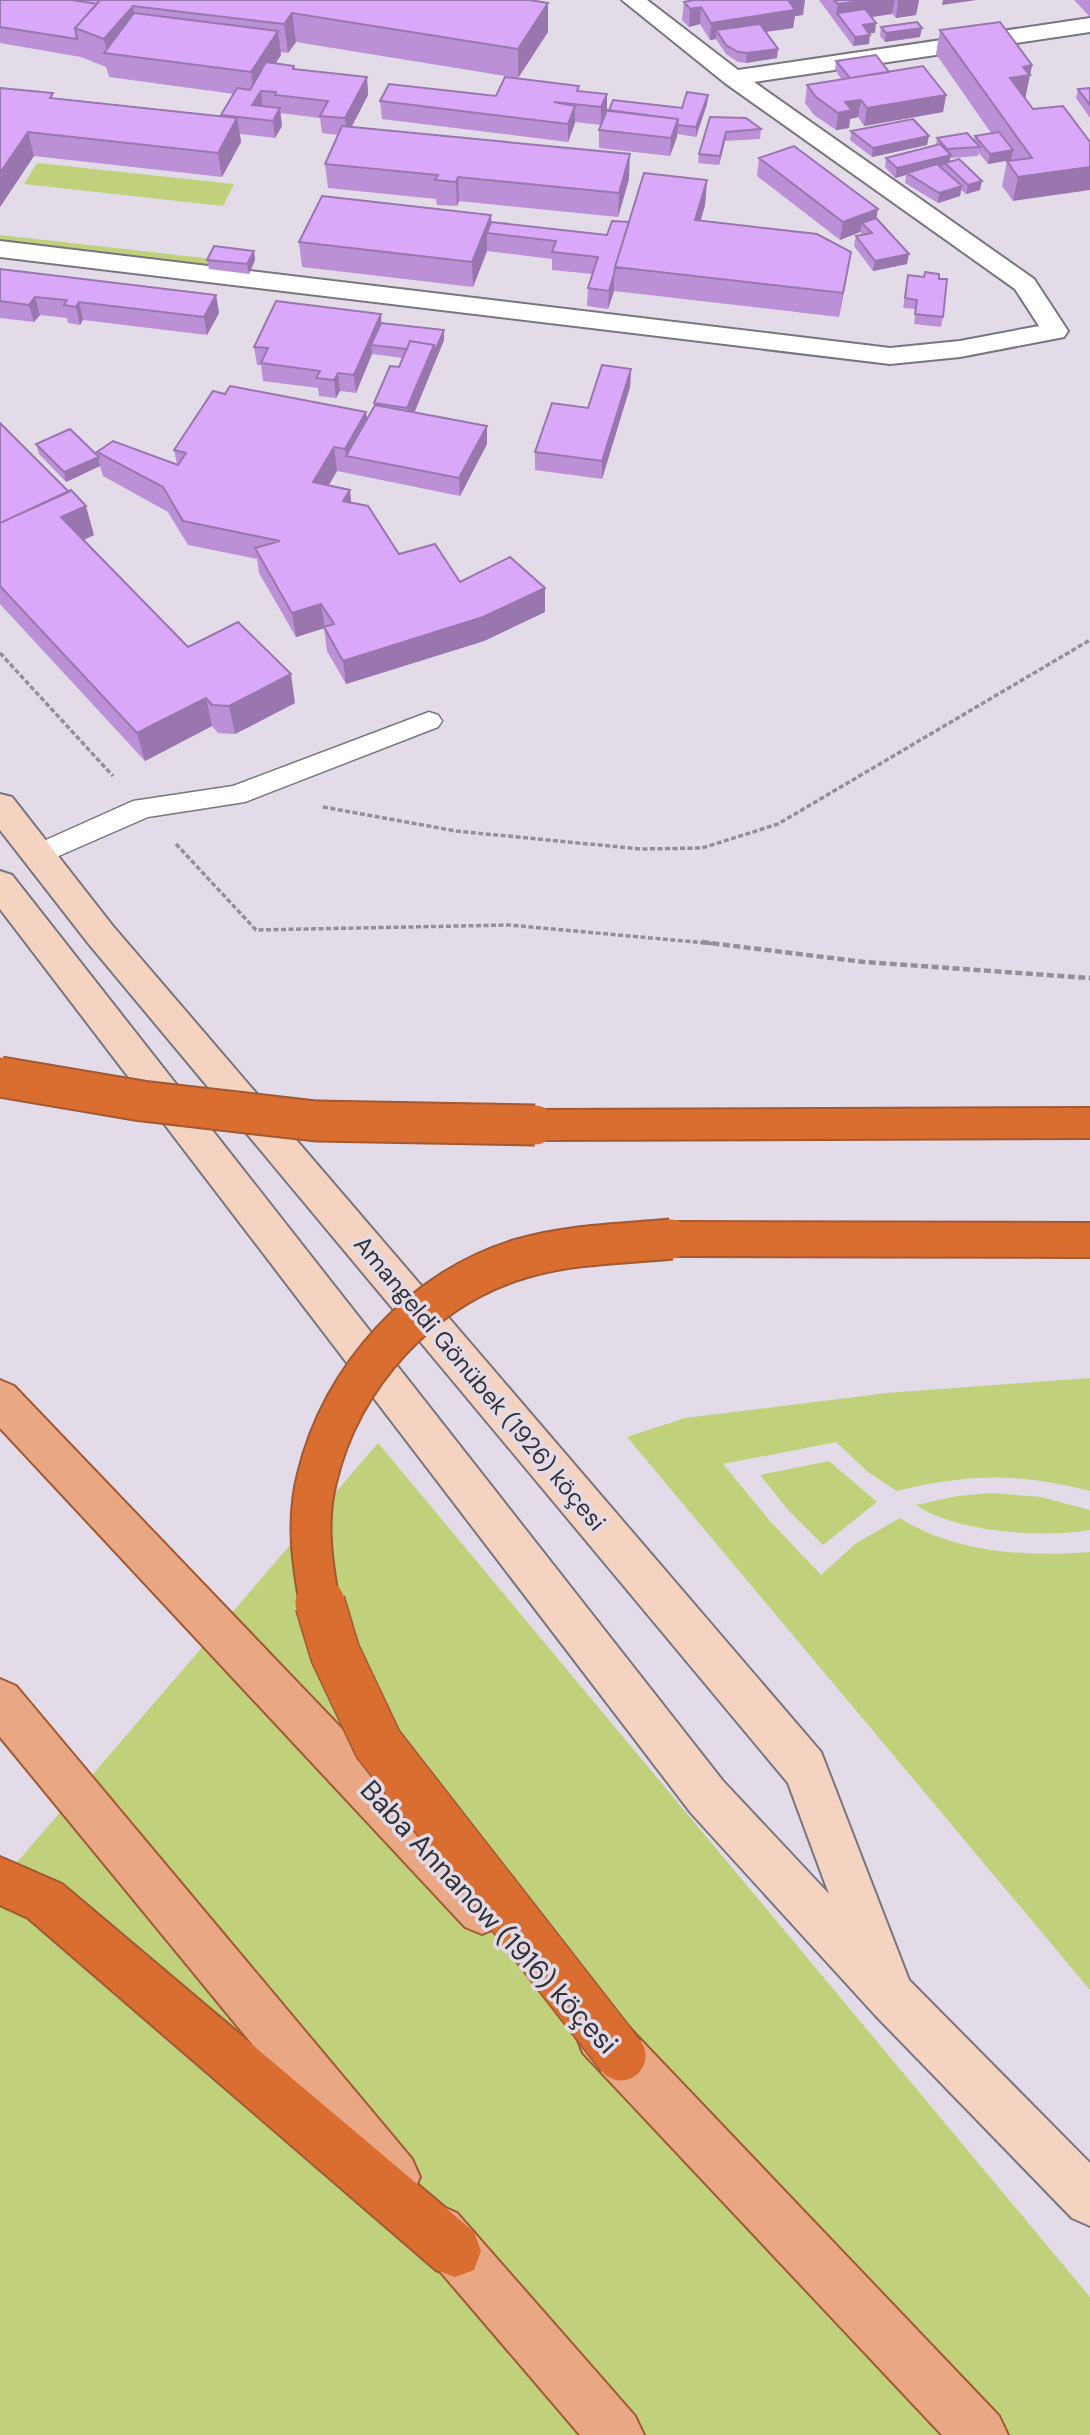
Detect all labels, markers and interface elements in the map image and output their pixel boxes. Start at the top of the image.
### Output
street label: Amangeldi Gönübek (1926) köçesi [347,1229,613,1537]
street label: Baba Annanow (1916) köçesi [352,1772,626,2062]

